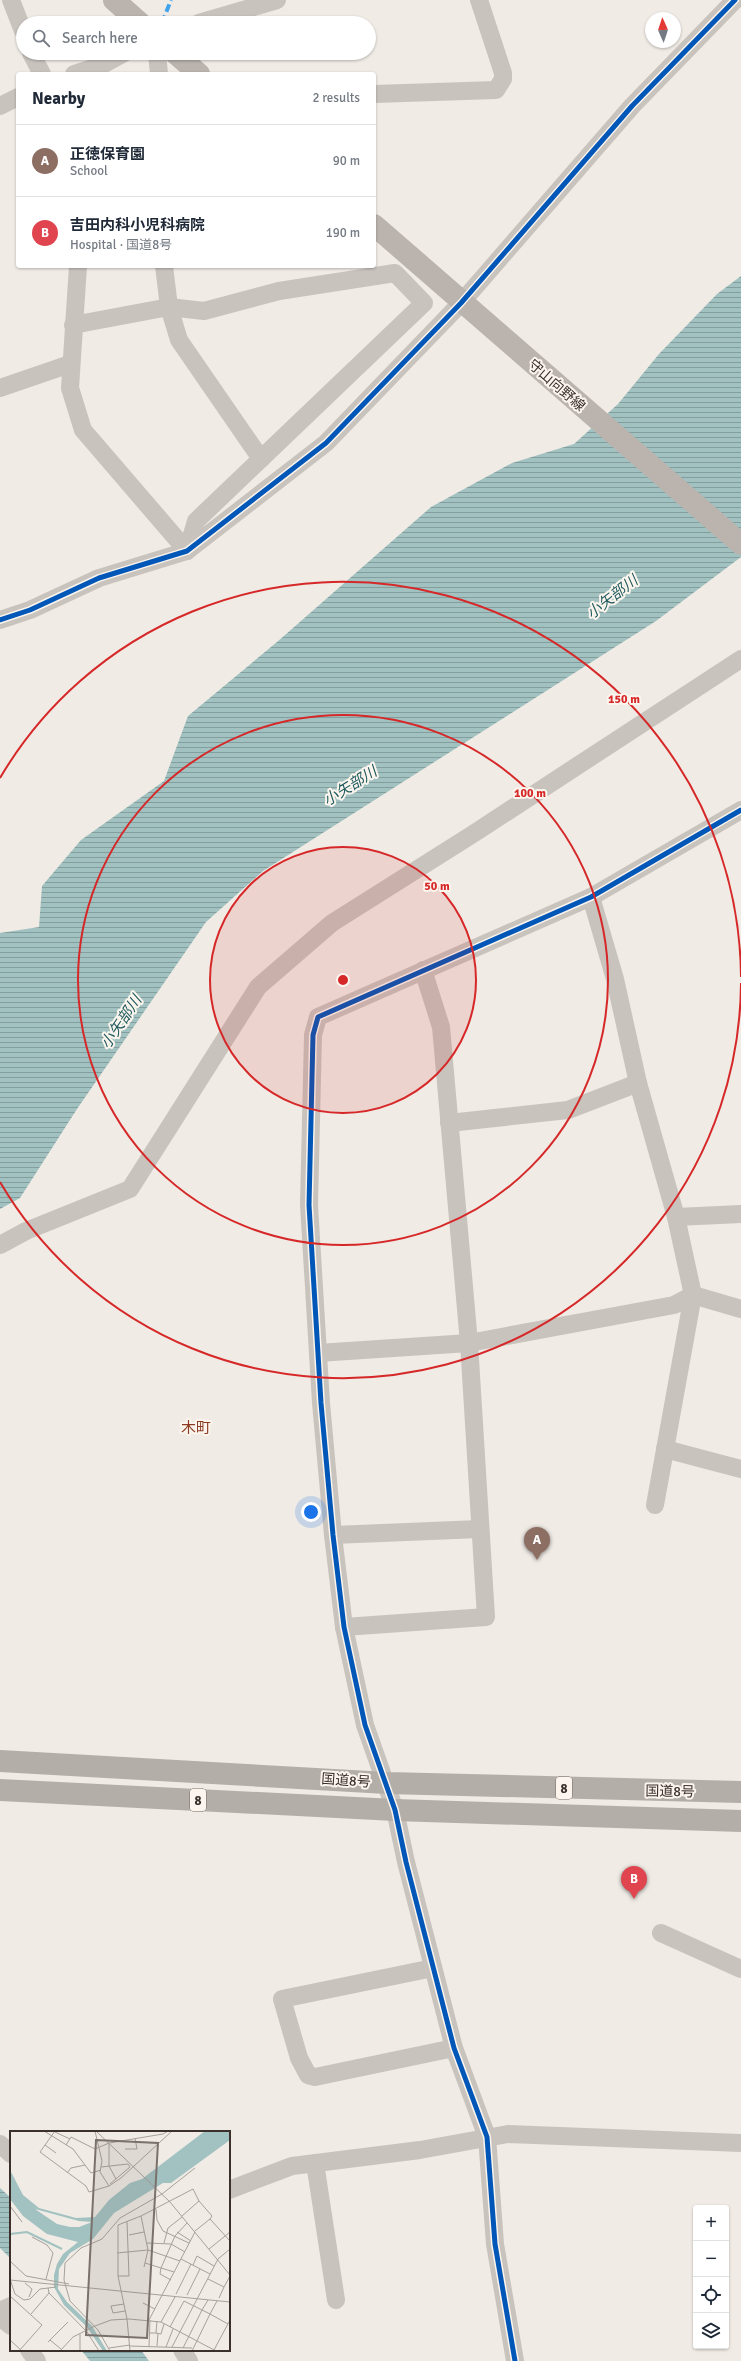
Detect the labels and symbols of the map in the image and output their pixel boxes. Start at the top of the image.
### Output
north arrow [645,12,681,48]
street label: 守山向野線 [525,356,589,415]
water label: 小矢部川 [583,570,643,623]
text: 150 m [608,692,640,707]
water label: 小矢部川 [320,761,382,810]
text: 100 m [514,786,546,801]
text: 50 m [424,879,450,894]
centre of rings [336,973,350,987]
water label: 小矢部川 [97,990,146,1052]
district label: 木町 [181,1419,211,1437]
your location [301,1502,321,1522]
pin: A [524,1527,550,1560]
street label: 国道8号 [321,1770,371,1791]
road number: 8 [556,1777,572,1799]
street label: 国道8号 [645,1783,695,1800]
road number: 8 [190,1789,206,1811]
pin: B [621,1866,647,1899]
inset map [10,2131,230,2351]

